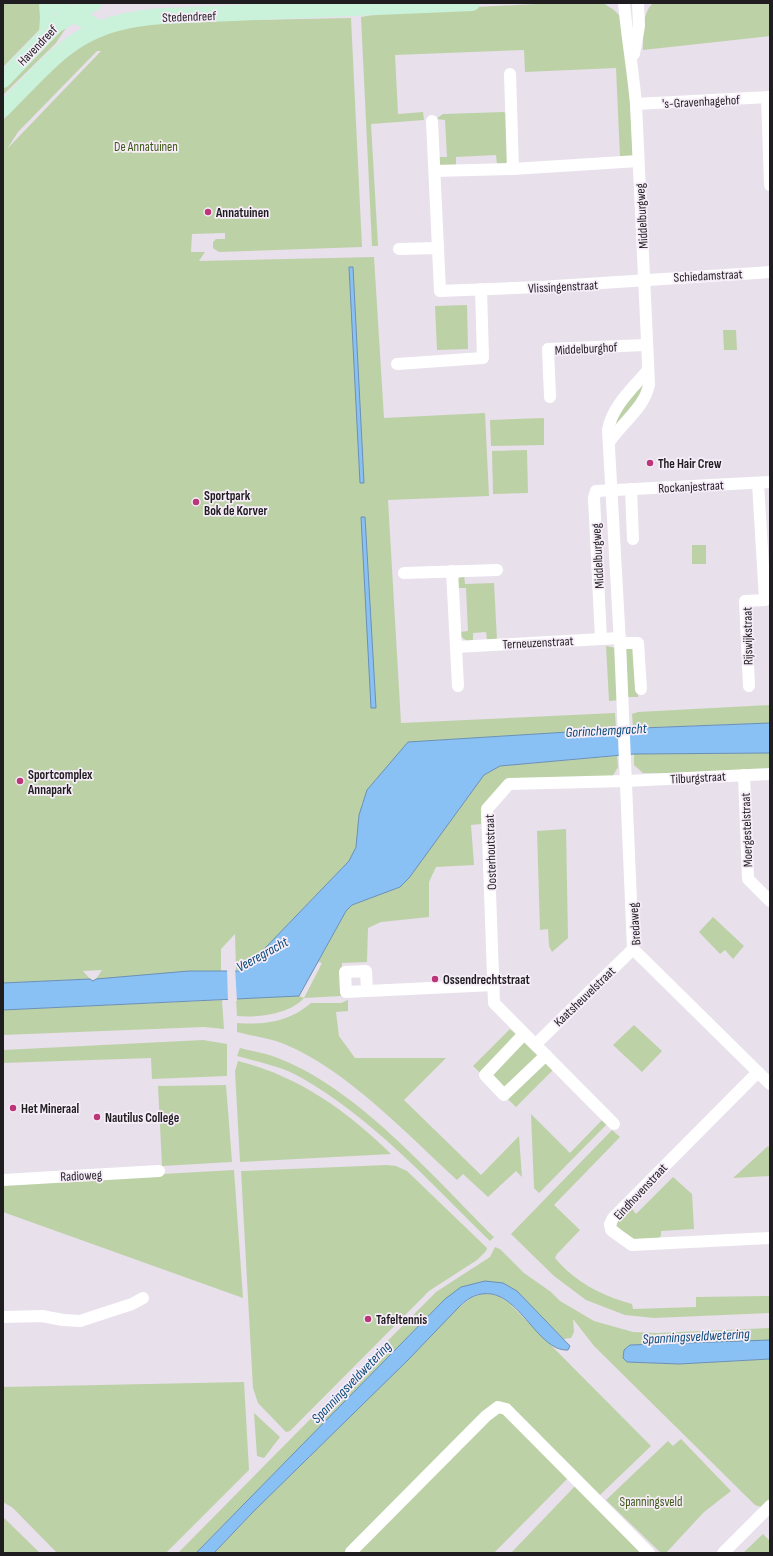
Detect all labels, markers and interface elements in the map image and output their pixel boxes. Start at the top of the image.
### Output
street label: Stedendreef [162,8,217,26]
street label: Havendreef [14,22,61,69]
street label: 's-Gravenhagehof [662,92,741,112]
park label: De Annatuinen [114,139,178,155]
street label: Middelburgweg [632,183,652,249]
place label: Annatuinen [215,205,269,221]
marker: Annatuinen [203,207,213,217]
street label: Schiedamstraat [673,266,743,286]
street label: Vlissingenstraat [528,277,599,297]
street label: Middelburghof [554,339,618,359]
place label: The Hair Crew [658,456,722,472]
marker: The Hair Crew [645,458,655,468]
street label: Rockanjestraat [658,477,724,497]
place label: Sportpark Bok de Korver [204,488,268,519]
marker: Sportpark Bok de Korver [191,497,201,507]
street label: Middelburgweg [588,523,608,589]
street label: Rijswijkstraat [739,607,757,665]
street label: Terneuzenstraat [502,633,574,653]
water label: Gorinchemgracht [565,720,648,741]
place label: Sportcomplex Annapark [27,767,93,798]
street label: Tilburgstraat [670,769,726,787]
marker: Sportcomplex Annapark [15,776,25,786]
street label: Moergestelstraat [738,792,756,867]
street label: Oosterhoutstraat [482,814,500,890]
street label: Bredaweg [626,902,644,946]
water label: Veeregracht [233,933,292,976]
street label: Kaatsheuvelstraat [551,963,619,1030]
place label: Ossendrechtstraat [443,972,530,988]
marker: Ossendrechtstraat [430,974,440,984]
place label: Het Mineraal [21,1101,79,1117]
marker: Het Mineraal [8,1103,18,1113]
place label: Nautilus College [105,1110,180,1126]
marker: Nautilus College [92,1112,102,1122]
street label: Eindhovenstraat [611,1160,671,1223]
street label: Radioweg [60,1167,102,1185]
place label: Tafeltennis [376,1312,427,1328]
marker: Tafeltennis [363,1314,373,1324]
water label: Spanningsveldwetering [642,1325,750,1348]
water label: Spanningsveldwetering [308,1338,395,1427]
park label: Spanningsveld [620,1494,682,1510]

